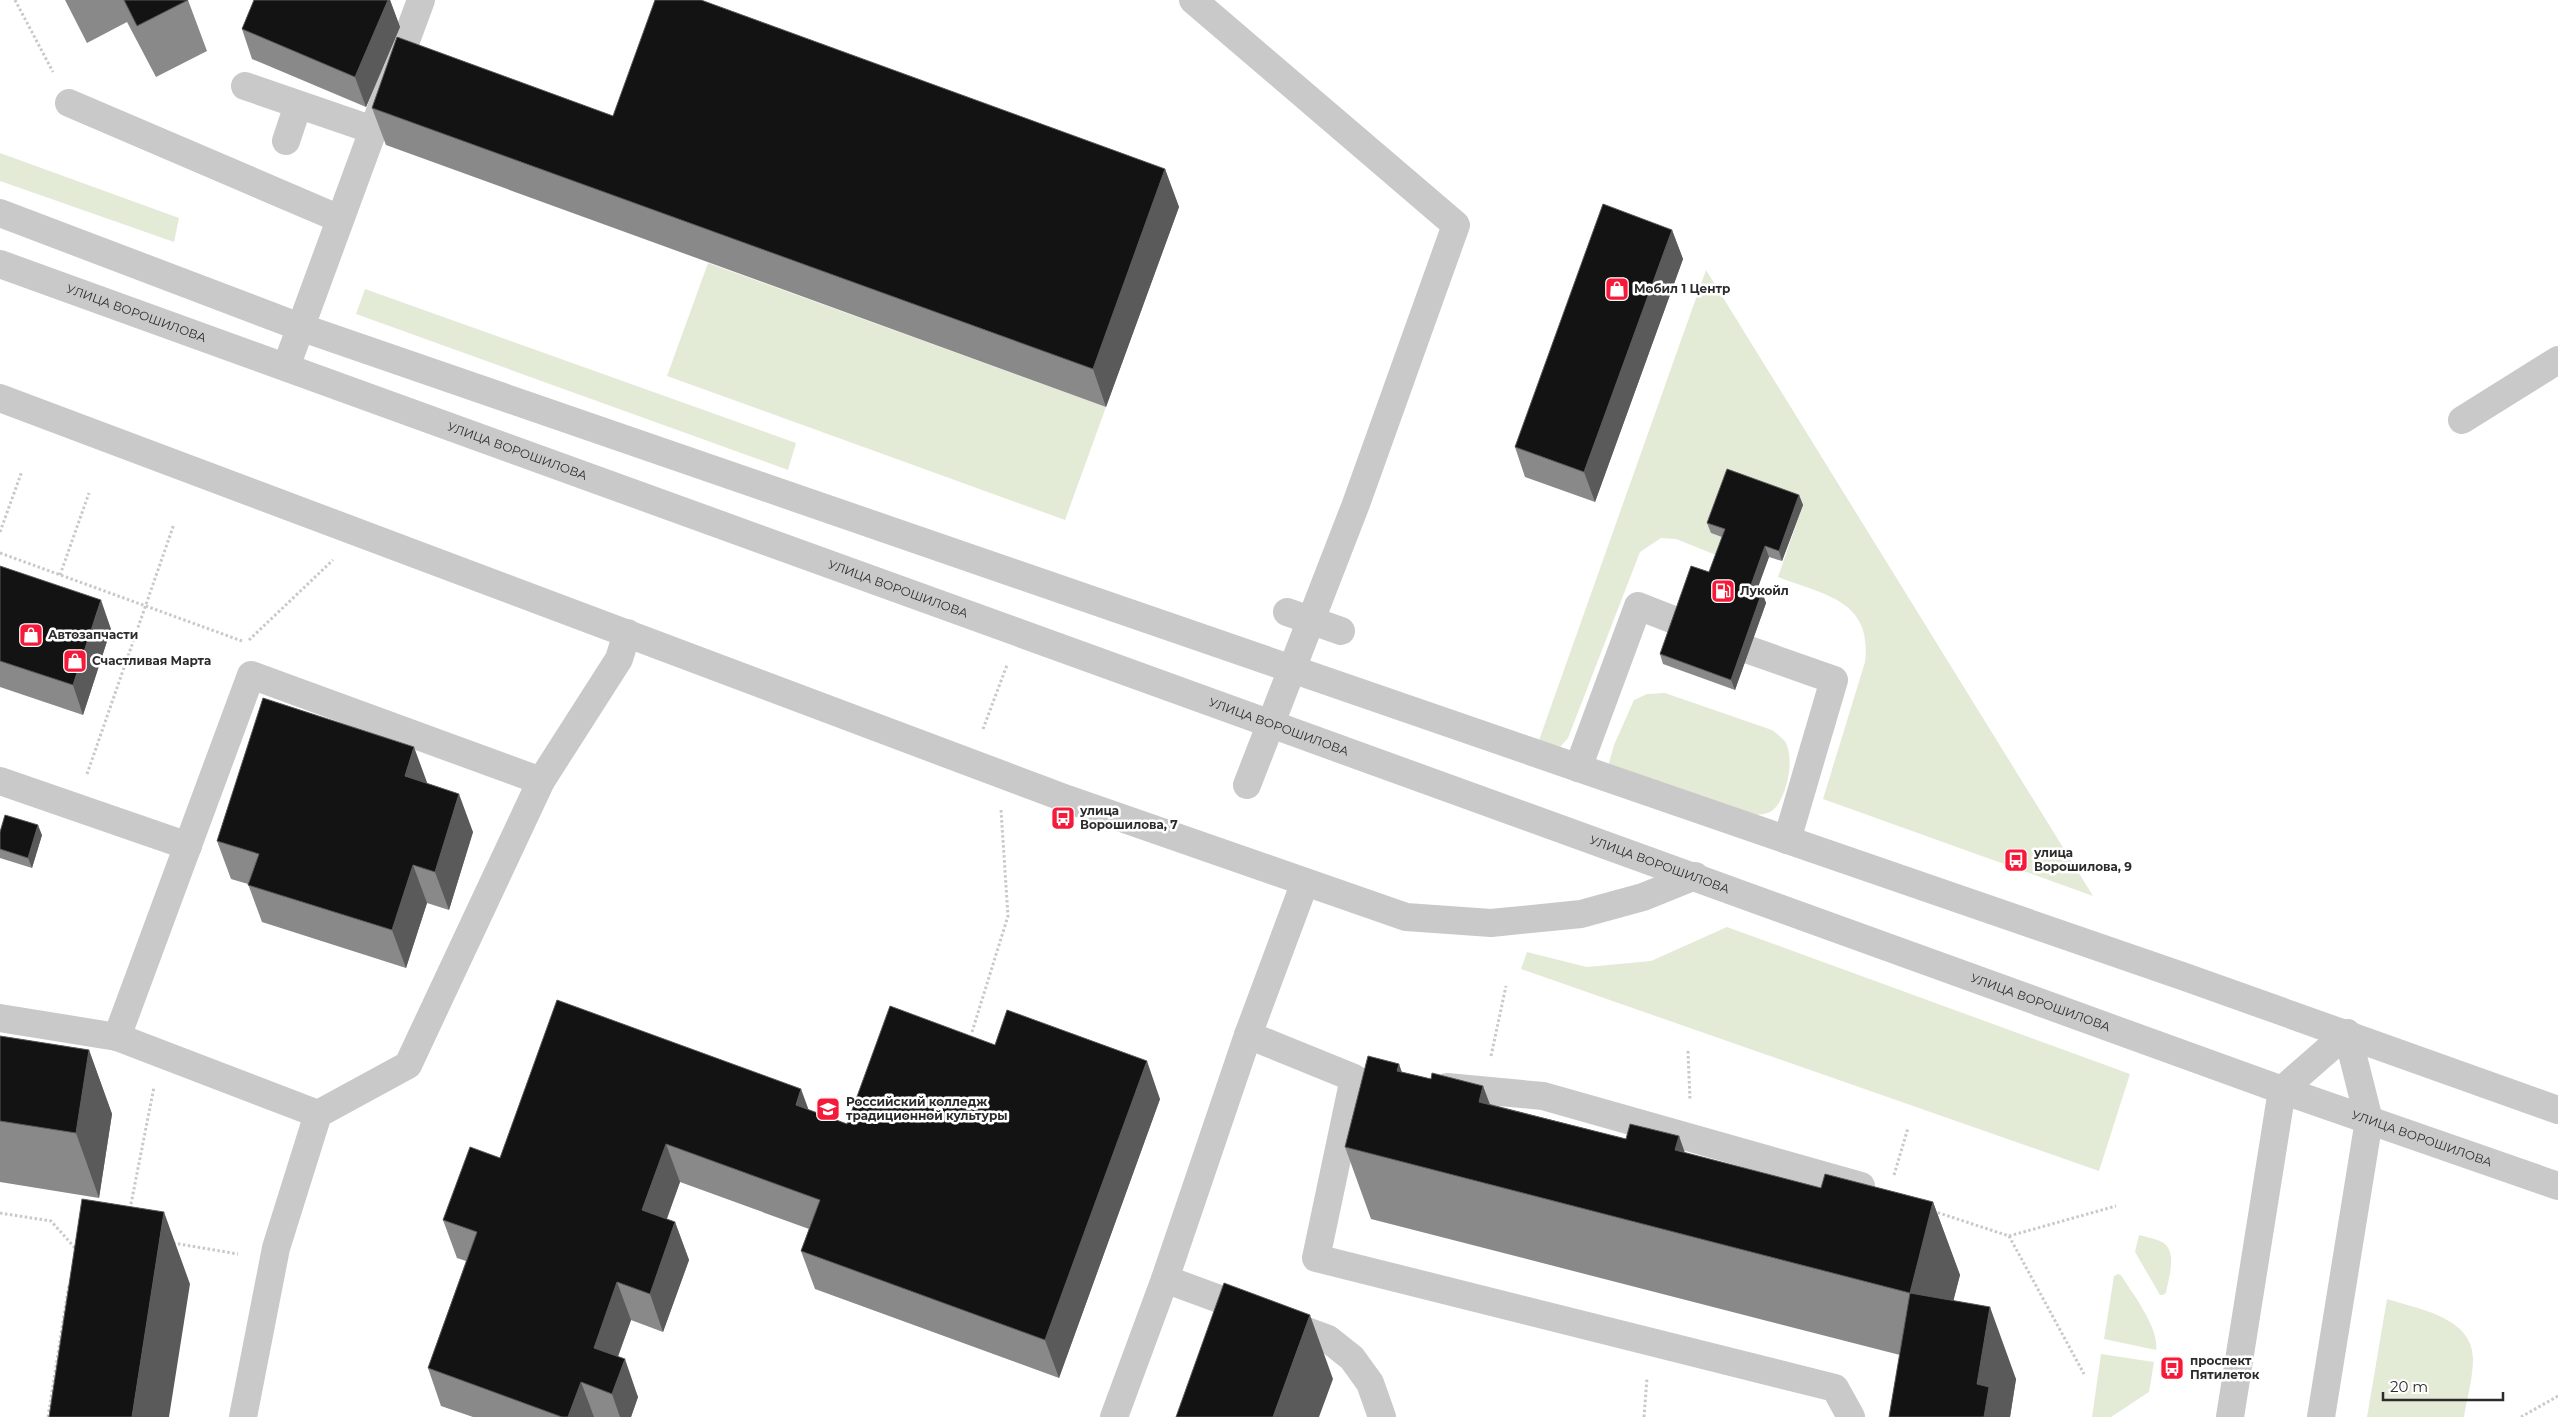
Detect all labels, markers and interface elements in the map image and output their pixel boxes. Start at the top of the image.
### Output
shop icon: Мобил 1 Центр [1604,276,1630,302]
street label: УЛИЦА ВОРОШИЛОВА [65,281,209,345]
place label: Мобил 1 Центр [1634,281,1730,296]
street label: УЛИЦА ВОРОШИЛОВА [445,419,589,483]
street label: УЛИЦА ВОРОШИЛОВА [826,556,970,621]
fuel station icon: Лукойл [1710,578,1736,604]
place label: Лукойл [1740,583,1789,598]
shop icon: Автозапчасти [18,622,44,648]
place label: Автозапчасти [48,627,138,642]
shop icon: Счастливая Марта [62,648,88,674]
place label: Счастливая Марта [92,653,211,668]
street label: УЛИЦА ВОРОШИЛОВА [1207,694,1351,759]
place label: улица Ворошилова, 7 [1079,803,1178,832]
bus stop icon: улица Ворошилова, 7 [1050,805,1076,831]
street label: УЛИЦА ВОРОШИЛОВА [1588,832,1732,896]
place label: улица Ворошилова, 9 [2033,845,2132,874]
bus stop icon: улица Ворошилова, 9 [2003,847,2029,873]
street label: УЛИЦА ВОРОШИЛОВА [1969,970,2113,1034]
place label: Российский колледж традиционной культуры [846,1094,1008,1123]
school or university icon: Российский колледж традиционной культуры [815,1096,841,1122]
street label: УЛИЦА ВОРОШИЛОВА [2350,1107,2494,1170]
place label: проспект Пятилеток [2190,1353,2260,1382]
bus stop icon: проспект Пятилеток [2159,1355,2185,1381]
scale bar [2383,1370,2503,1402]
text: 20 m [2390,1377,2428,1396]

